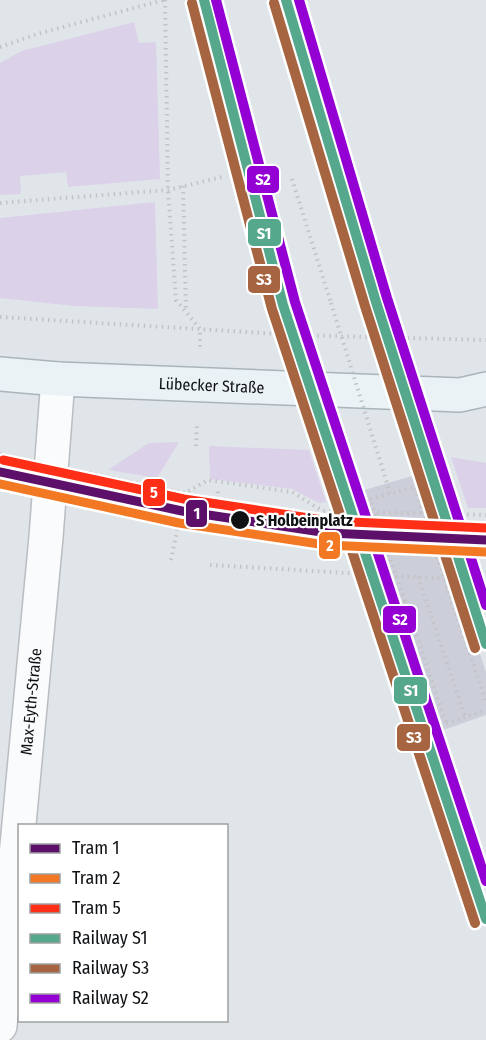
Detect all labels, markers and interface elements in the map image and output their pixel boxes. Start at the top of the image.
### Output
line badge: S2 [246,165,280,194]
text: S2 [255,170,271,189]
line badge: S1 [247,218,282,247]
text: S1 [257,224,271,243]
line badge: S3 [247,265,281,294]
text: S3 [256,270,272,289]
street label: Lübecker Straße [158,374,265,397]
line badge: 5 [142,478,166,507]
text: 5 [150,483,158,502]
line badge: 1 [185,499,208,528]
text: 1 [194,504,200,523]
marker: S Holbeinplatz [229,509,251,531]
place label: S Holbeinplatz [256,511,353,530]
line badge: 2 [318,531,341,560]
text: 2 [325,536,334,555]
line badge: S2 [382,605,417,634]
text: S2 [392,610,408,629]
street label: Max-Eyth-Straße [16,647,45,756]
line badge: S1 [393,676,428,705]
text: S1 [404,681,418,700]
line badge: S3 [396,723,431,752]
text: S3 [406,728,422,747]
legend [18,824,228,1022]
text: Tram 1 [72,837,119,859]
text: Tram 2 [72,867,120,889]
text: Tram 5 [72,897,121,919]
text: Railway S1 [72,927,148,949]
text: Railway S3 [72,957,149,979]
text: Railway S2 [72,987,149,1009]

